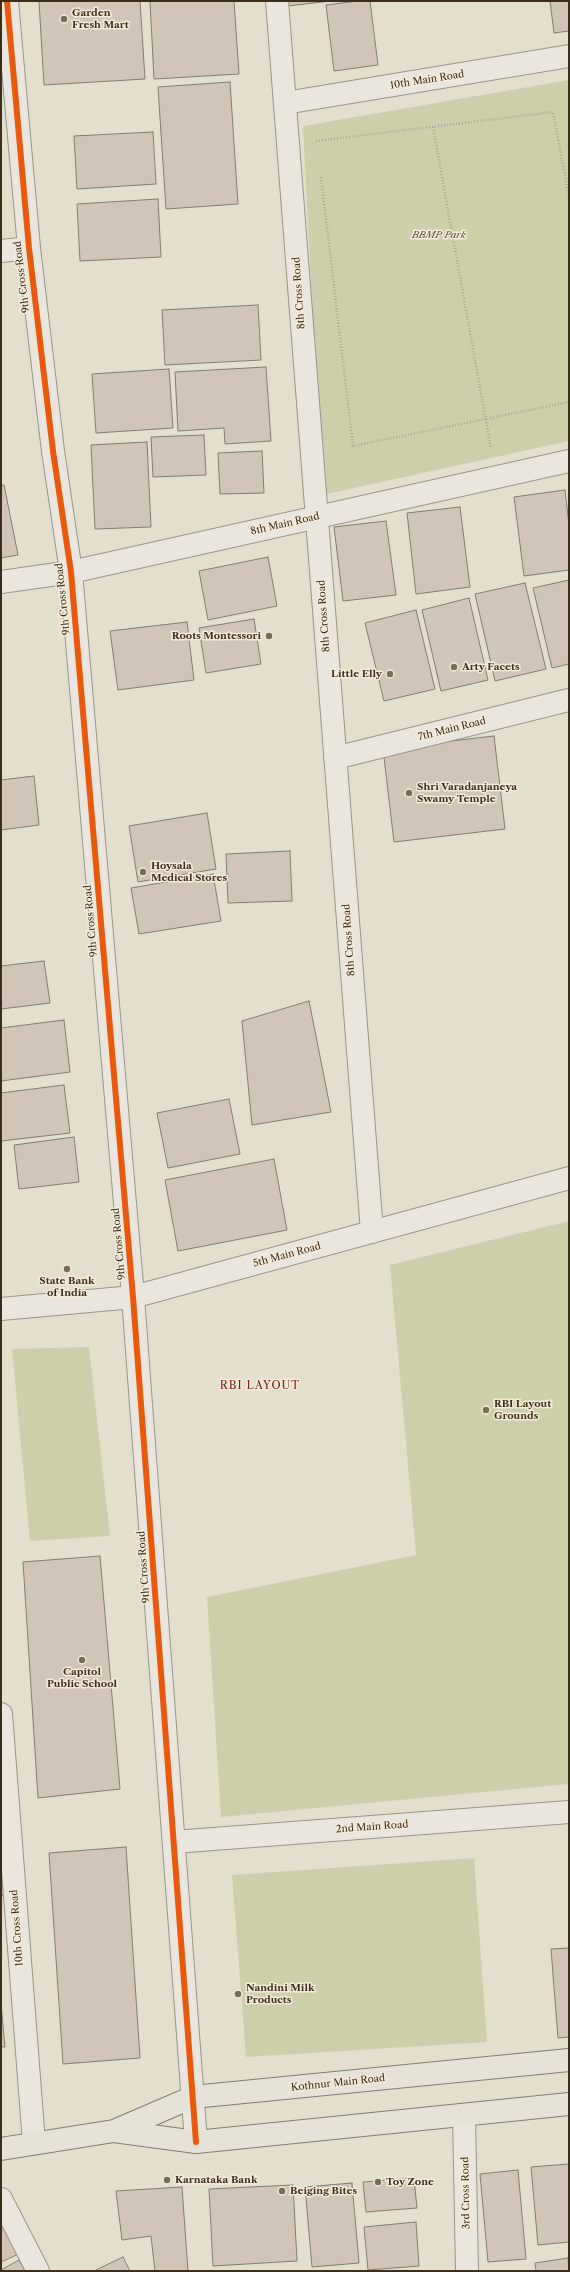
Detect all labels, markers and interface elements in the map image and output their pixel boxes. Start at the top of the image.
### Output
place label: Garden Fresh Mart [72,7,129,30]
marker: Garden Fresh Mart [59,14,69,24]
street label: 10th Main Road [389,68,465,92]
park label: BBMP Park [412,229,466,241]
street label: 9th Cross Road [12,240,32,314]
street label: 8th Cross Road [290,256,308,330]
street label: 8th Main Road [249,510,321,538]
street label: 9th Cross Road [53,562,73,636]
street label: 8th Cross Road [315,579,333,653]
place label: Roots Montessori [172,630,261,642]
marker: Roots Montessori [264,631,274,641]
place label: Arty Facets [462,661,520,673]
marker: Arty Facets [449,662,459,672]
place label: Little Elly [331,668,382,680]
marker: Little Elly [385,669,395,679]
street label: 7th Main Road [417,715,487,743]
place label: Shri Varadanjaneya Swamy Temple [417,781,517,804]
marker: Shri Varadanjaneya Swamy Temple [404,788,414,798]
place label: Hoysala Medical Stores [151,860,227,884]
marker: Hoysala Medical Stores [138,867,148,877]
street label: 9th Cross Road [82,884,100,958]
street label: 8th Cross Road [340,903,358,977]
street label: 9th Cross Road [110,1207,128,1281]
street label: 5th Main Road [252,1240,322,1270]
marker: State Bank of India [62,1264,72,1274]
place label: State Bank of India [39,1275,95,1298]
district label: RBI LAYOUT [220,1379,300,1393]
place label: RBI Layout Grounds [494,1398,551,1422]
marker: RBI Layout Grounds [481,1405,491,1415]
street label: 9th Cross Road [135,1530,153,1604]
marker: Capitol Public School [77,1655,87,1665]
place label: Capitol Public School [47,1666,117,1690]
street label: 2nd Main Road [335,1818,409,1836]
street label: 10th Cross Road [8,1889,26,1967]
place label: Nandini Milk Products [246,1982,315,2006]
marker: Nandini Milk Products [233,1989,243,1999]
street label: Kothnur Main Road [290,2072,386,2094]
street label: 3rd Cross Road [459,2157,473,2229]
place label: Karnataka Bank [175,2174,258,2186]
marker: Karnataka Bank [162,2175,172,2185]
place label: Toy Zone [386,2176,434,2188]
marker: Toy Zone [373,2177,383,2187]
place label: Beiging Bites [290,2185,357,2197]
marker: Beiging Bites [277,2186,287,2196]

